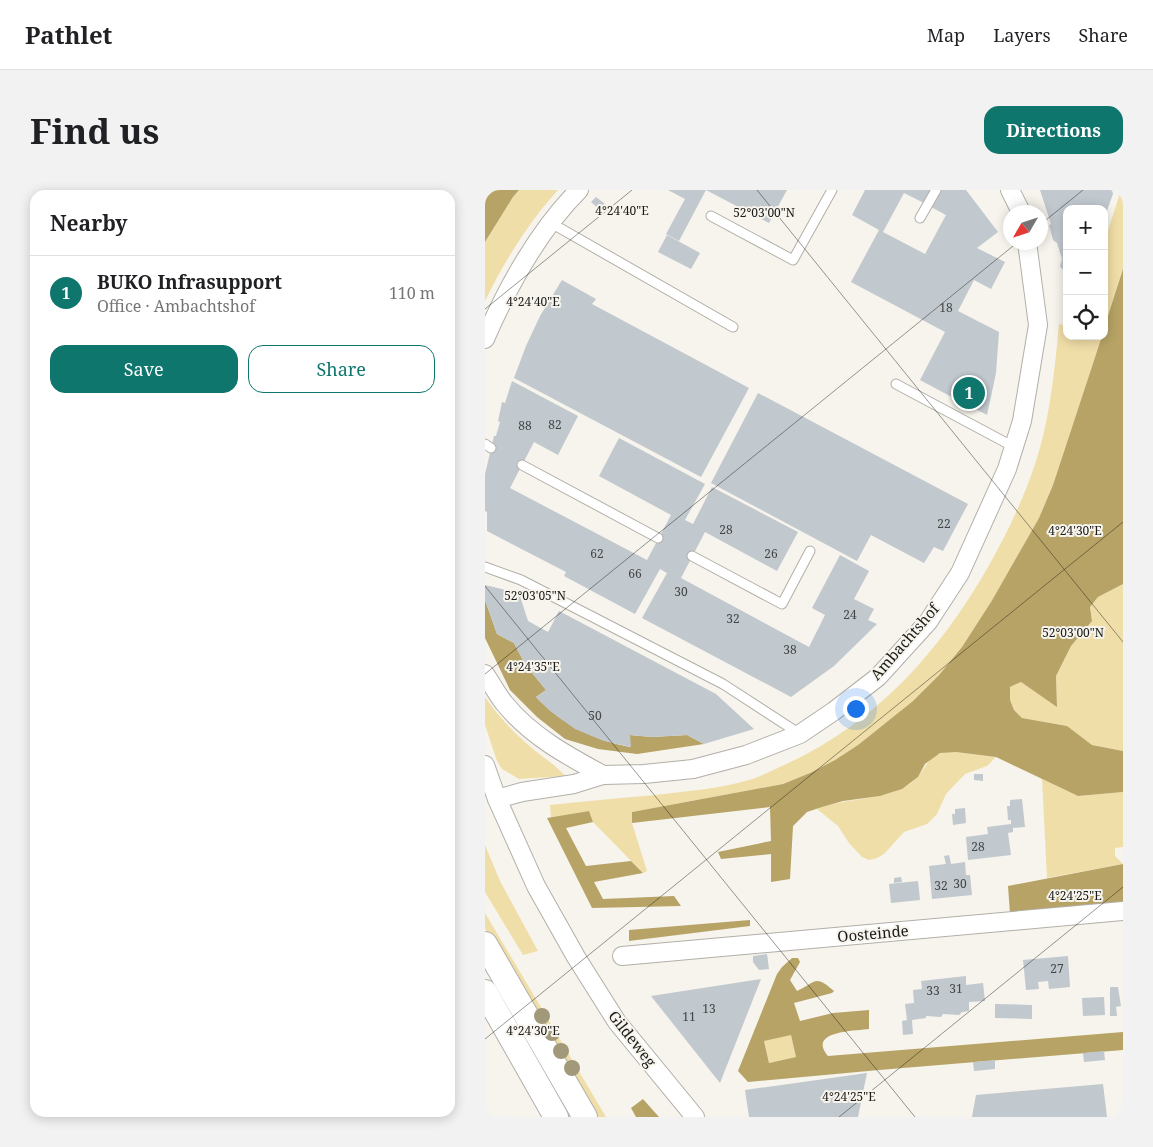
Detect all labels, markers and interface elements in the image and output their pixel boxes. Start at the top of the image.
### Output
text: Pathlet [25,18,112,51]
text: Map [927,23,965,47]
text: Layers [993,23,1051,47]
text: Share [1079,23,1128,47]
button: Directions [984,106,1123,154]
text: Find us [30,107,159,154]
text: 4°24'40"E [595,202,649,219]
text: 52°03'00"N [733,204,795,221]
north arrow [1003,205,1048,250]
map controls [1063,205,1108,340]
button: + [1063,205,1108,250]
text: Nearby [50,209,128,237]
button: − [1063,250,1108,295]
text: BUKO Infrasupport [97,269,282,295]
text: 1 [61,282,71,304]
text: 110 m [389,282,435,304]
text: 4°24'40"E [506,293,560,310]
text: Office · Ambachtshof [97,295,255,317]
button: locate [1063,295,1108,340]
house number: 18 [939,299,953,316]
button: Save [50,345,238,393]
button: Share [248,345,435,393]
pin: 1 [953,374,985,412]
house number: 82 [548,416,562,433]
house number: 88 [518,417,532,434]
house number: 22 [937,515,951,532]
house number: 28 [719,521,733,538]
text: 4°24'30"E [1048,522,1102,539]
house number: 62 [590,545,604,562]
house number: 26 [764,545,778,562]
house number: 66 [628,565,642,582]
house number: 30 [674,583,688,600]
text: 52°03'05"N [504,587,566,604]
street label: Ambachtshof [866,598,944,684]
house number: 24 [843,606,857,623]
house number: 32 [726,610,740,627]
text: 52°03'00"N [1042,624,1104,641]
house number: 38 [783,641,797,658]
text: 4°24'35"E [506,658,560,675]
your location [843,696,869,722]
house number: 50 [588,707,602,724]
house number: 28 [971,838,985,855]
house number: 30 [953,875,967,892]
house number: 32 [934,877,948,894]
text: 4°24'25"E [1048,887,1102,904]
street label: Oosteinde [836,920,909,946]
house number: 27 [1050,960,1064,977]
house number: 31 [949,980,963,997]
house number: 33 [926,982,940,999]
house number: 13 [702,1000,716,1017]
street label: Gildeweg [604,1006,661,1071]
house number: 11 [682,1008,696,1025]
text: 4°24'30"E [506,1022,560,1039]
text: 4°24'25"E [822,1088,876,1105]

